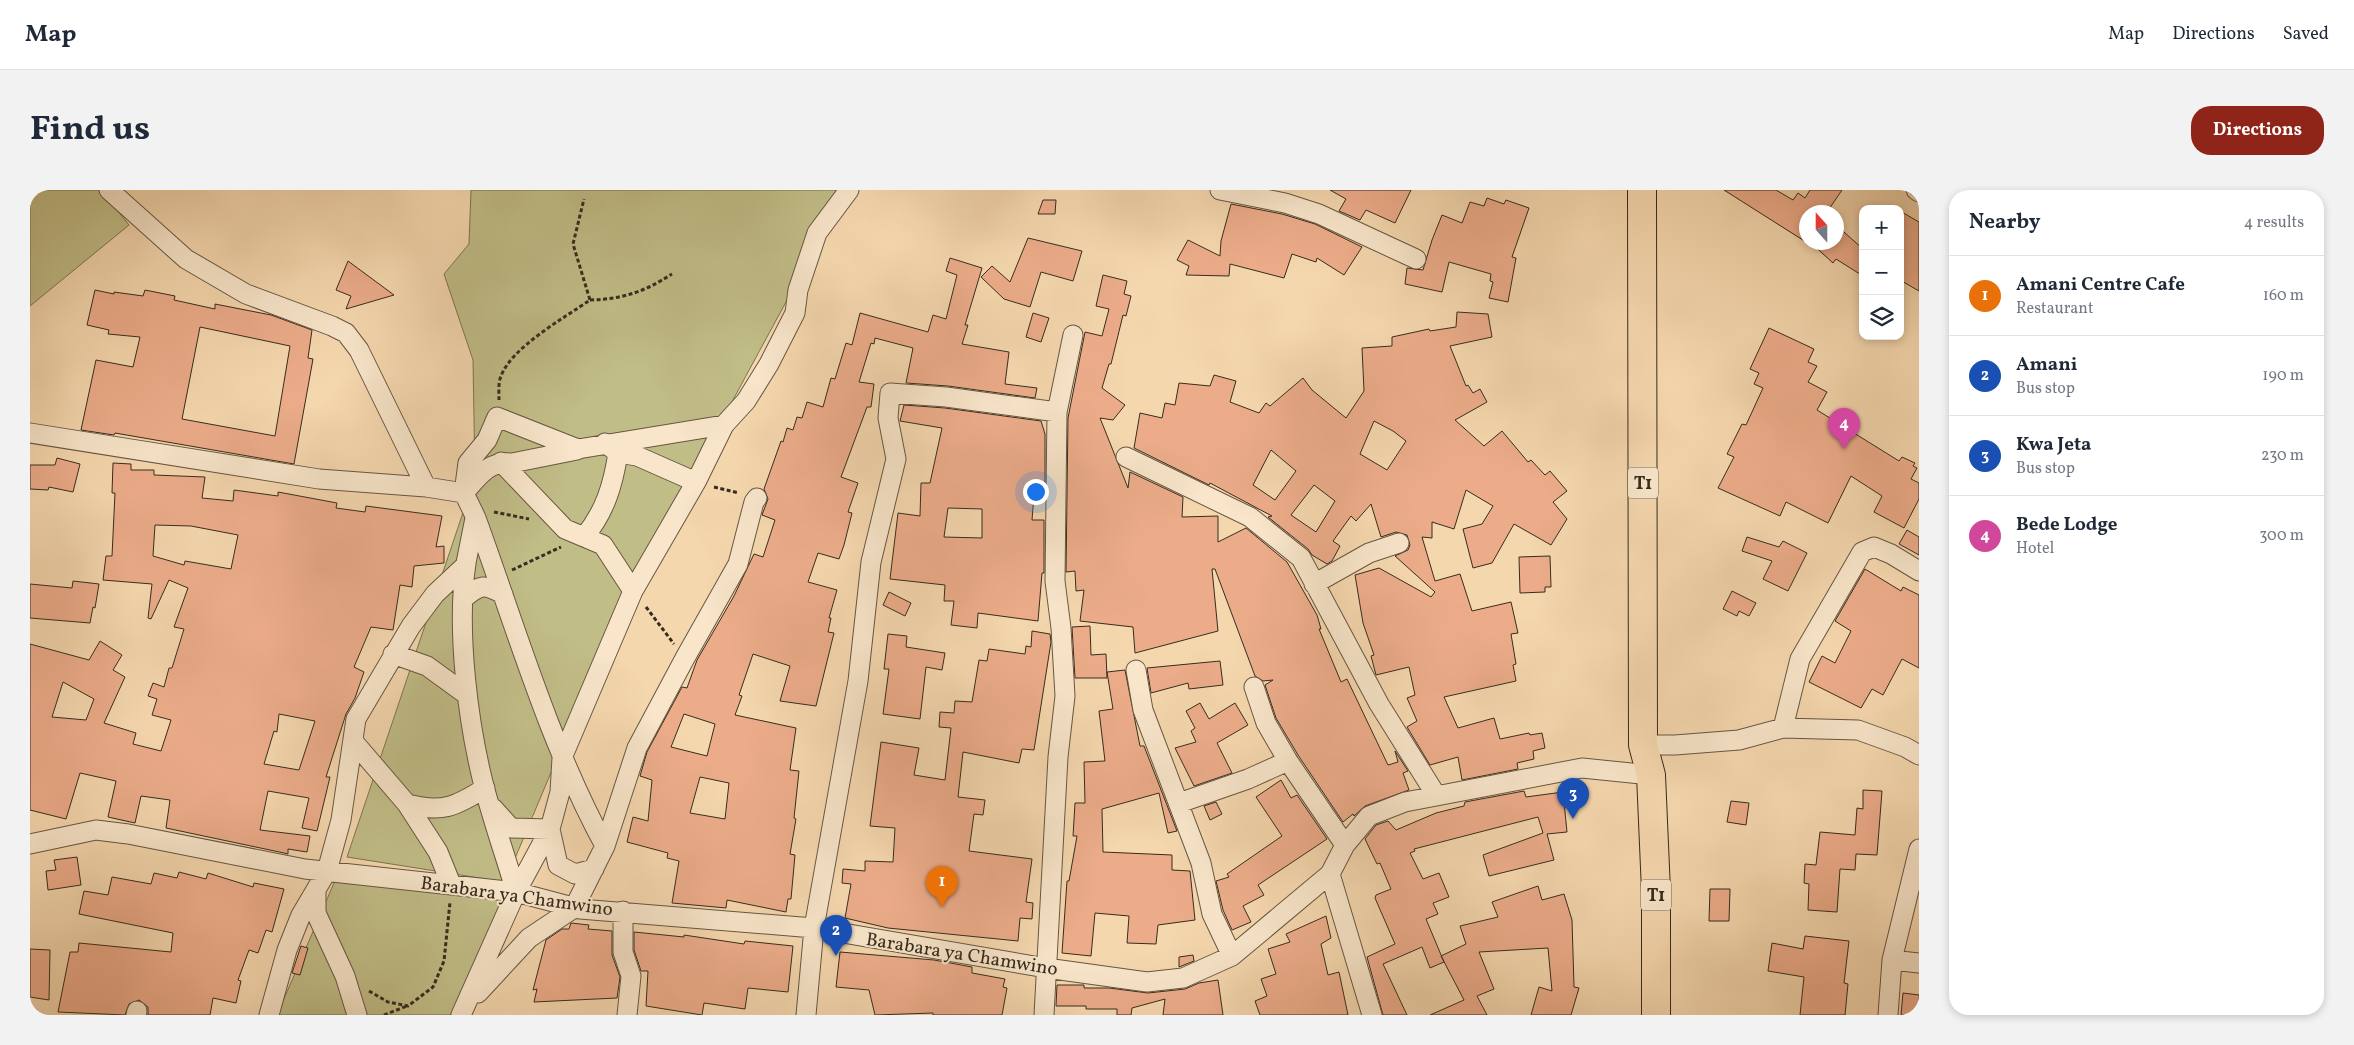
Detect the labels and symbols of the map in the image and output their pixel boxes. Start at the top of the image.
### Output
north arrow [1799,205,1844,250]
pin: 4 [1828,408,1860,449]
road number: T1 [1628,468,1658,498]
your location [1023,479,1049,505]
pin: 3 [1557,778,1589,819]
pin: 1 [926,866,958,907]
street label: Barabara ya Chamwino [419,871,615,923]
road number: T1 [1641,880,1671,910]
pin: 2 [820,915,852,956]
street label: Barabara ya Chamwino [864,927,1059,983]

